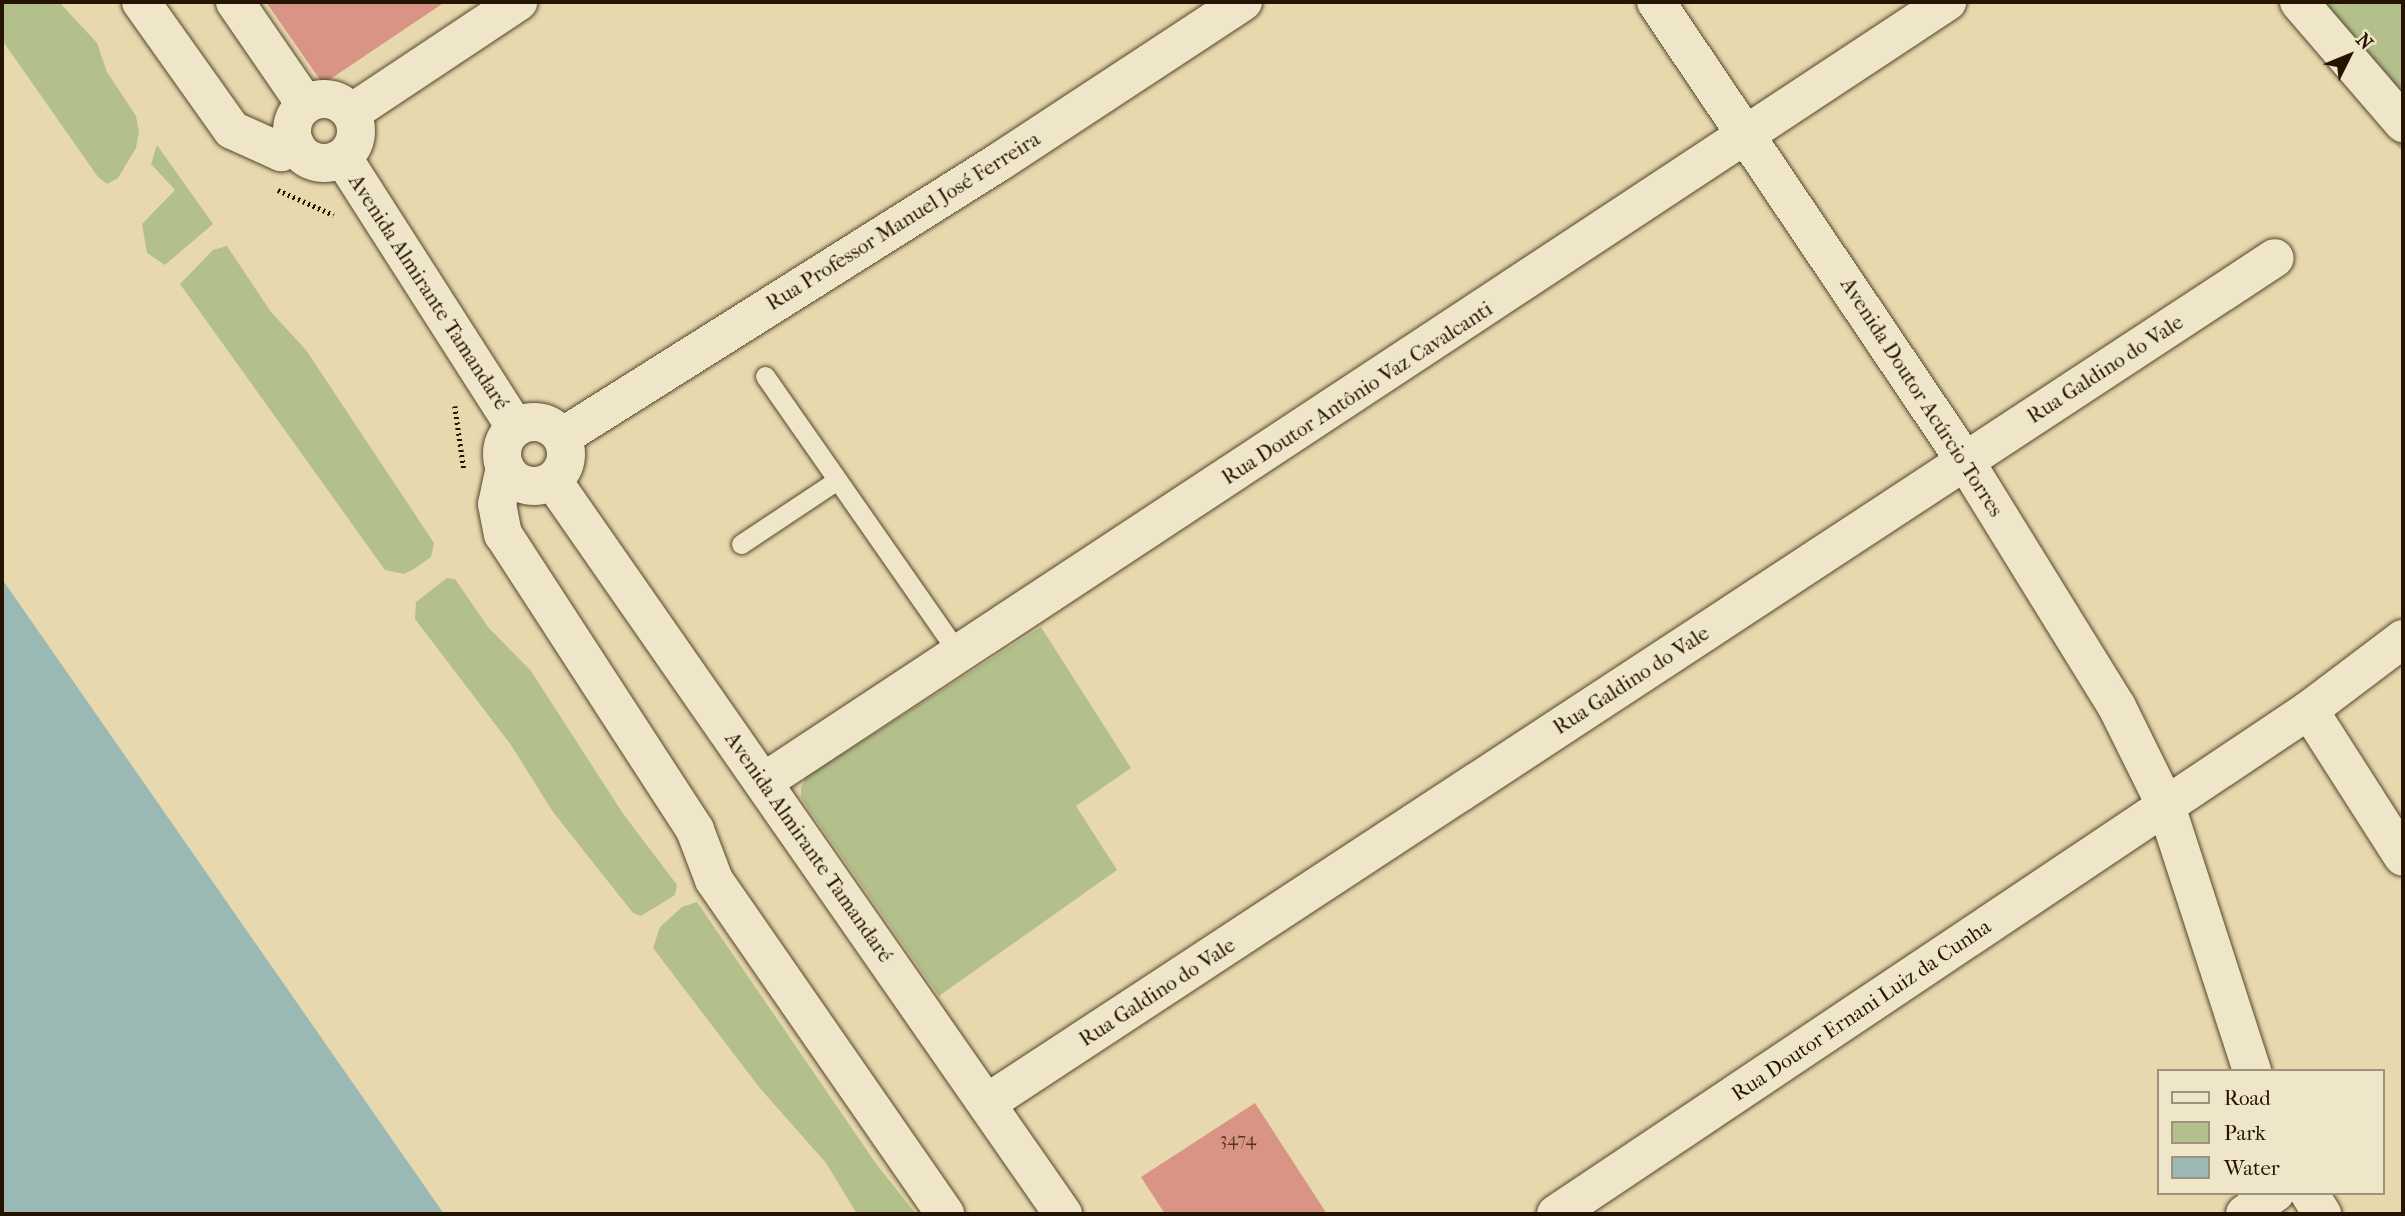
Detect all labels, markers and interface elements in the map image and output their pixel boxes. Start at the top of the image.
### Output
north arrow [2314,21,2384,91]
text: N [2351,29,2377,54]
street label: Rua Professor Manuel José Ferreira [761,126,1045,316]
street label: Avenida Almirante Tamandaré [343,170,515,414]
street label: Avenida Doutor Acúrcio Torres [1835,273,2009,521]
street label: Rua Doutor Antônio Vaz Cavalcanti [1217,296,1497,490]
street label: Rua Galdino do Vale [2022,309,2188,429]
street label: Rua Galdino do Vale [1548,620,1714,740]
street label: Avenida Almirante Tamandaré [720,727,898,967]
street label: Rua Doutor Ernani Luiz da Cunha [1727,914,1995,1106]
street label: Rua Galdino do Vale [1074,932,1240,1052]
legend [2156,1069,2384,1195]
text: Road [2224,1086,2271,1110]
text: Park [2224,1121,2266,1145]
house number: 3474 [1220,1129,1256,1151]
text: Water [2224,1156,2280,1180]

